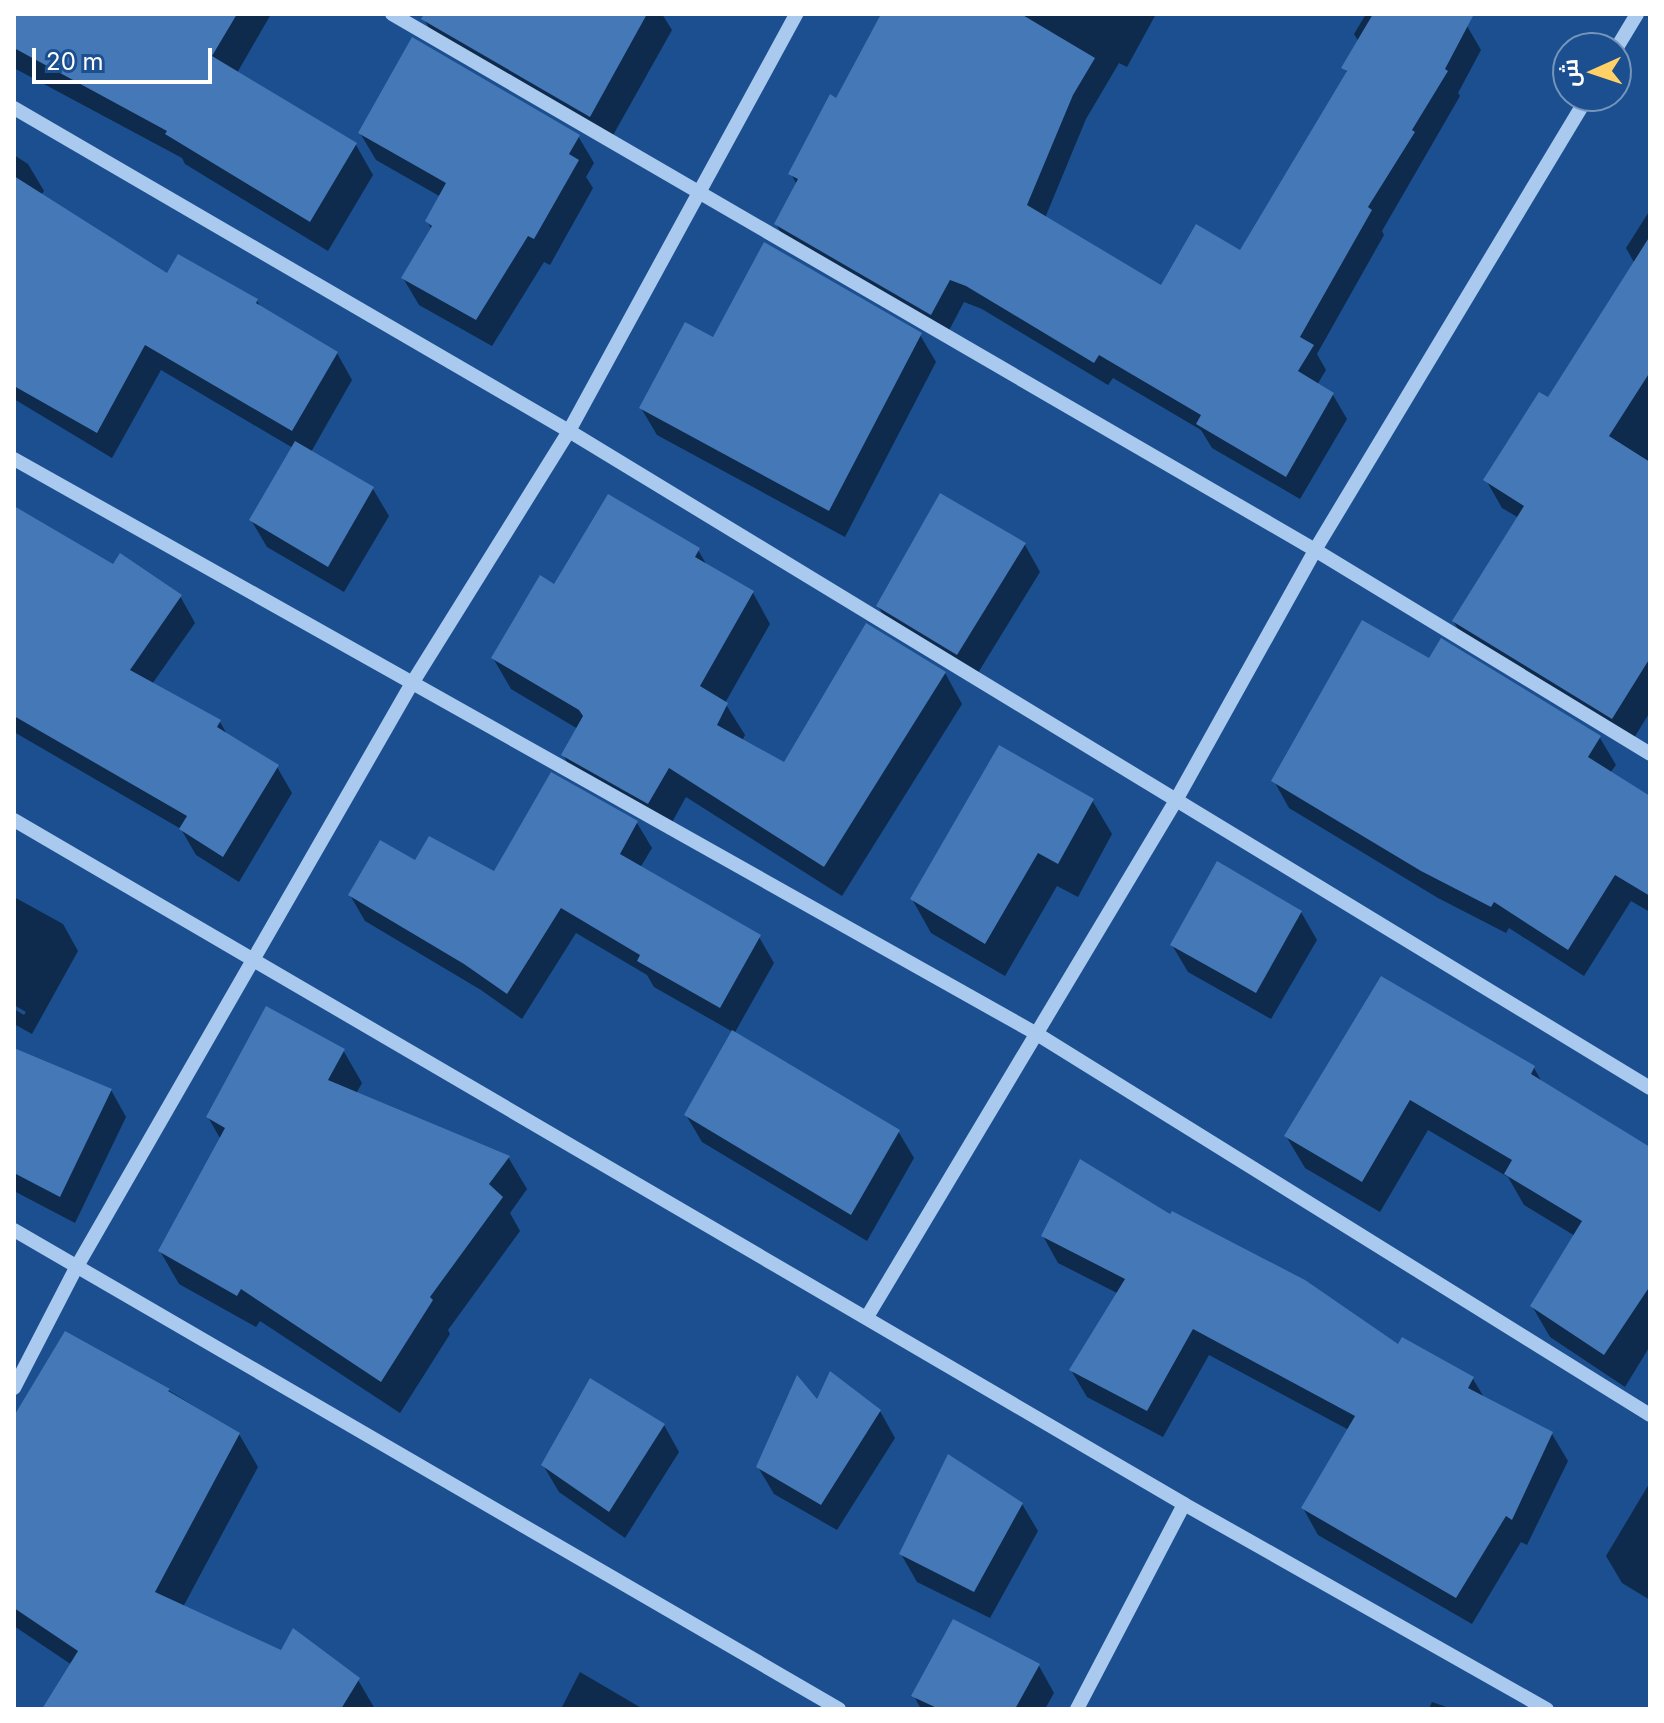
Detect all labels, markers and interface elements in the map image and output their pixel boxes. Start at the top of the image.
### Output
scale bar [36,32,216,82]
north arrow [1552,32,1632,112]
text: 20 m [46,47,104,76]
text: ش [1556,58,1584,88]

